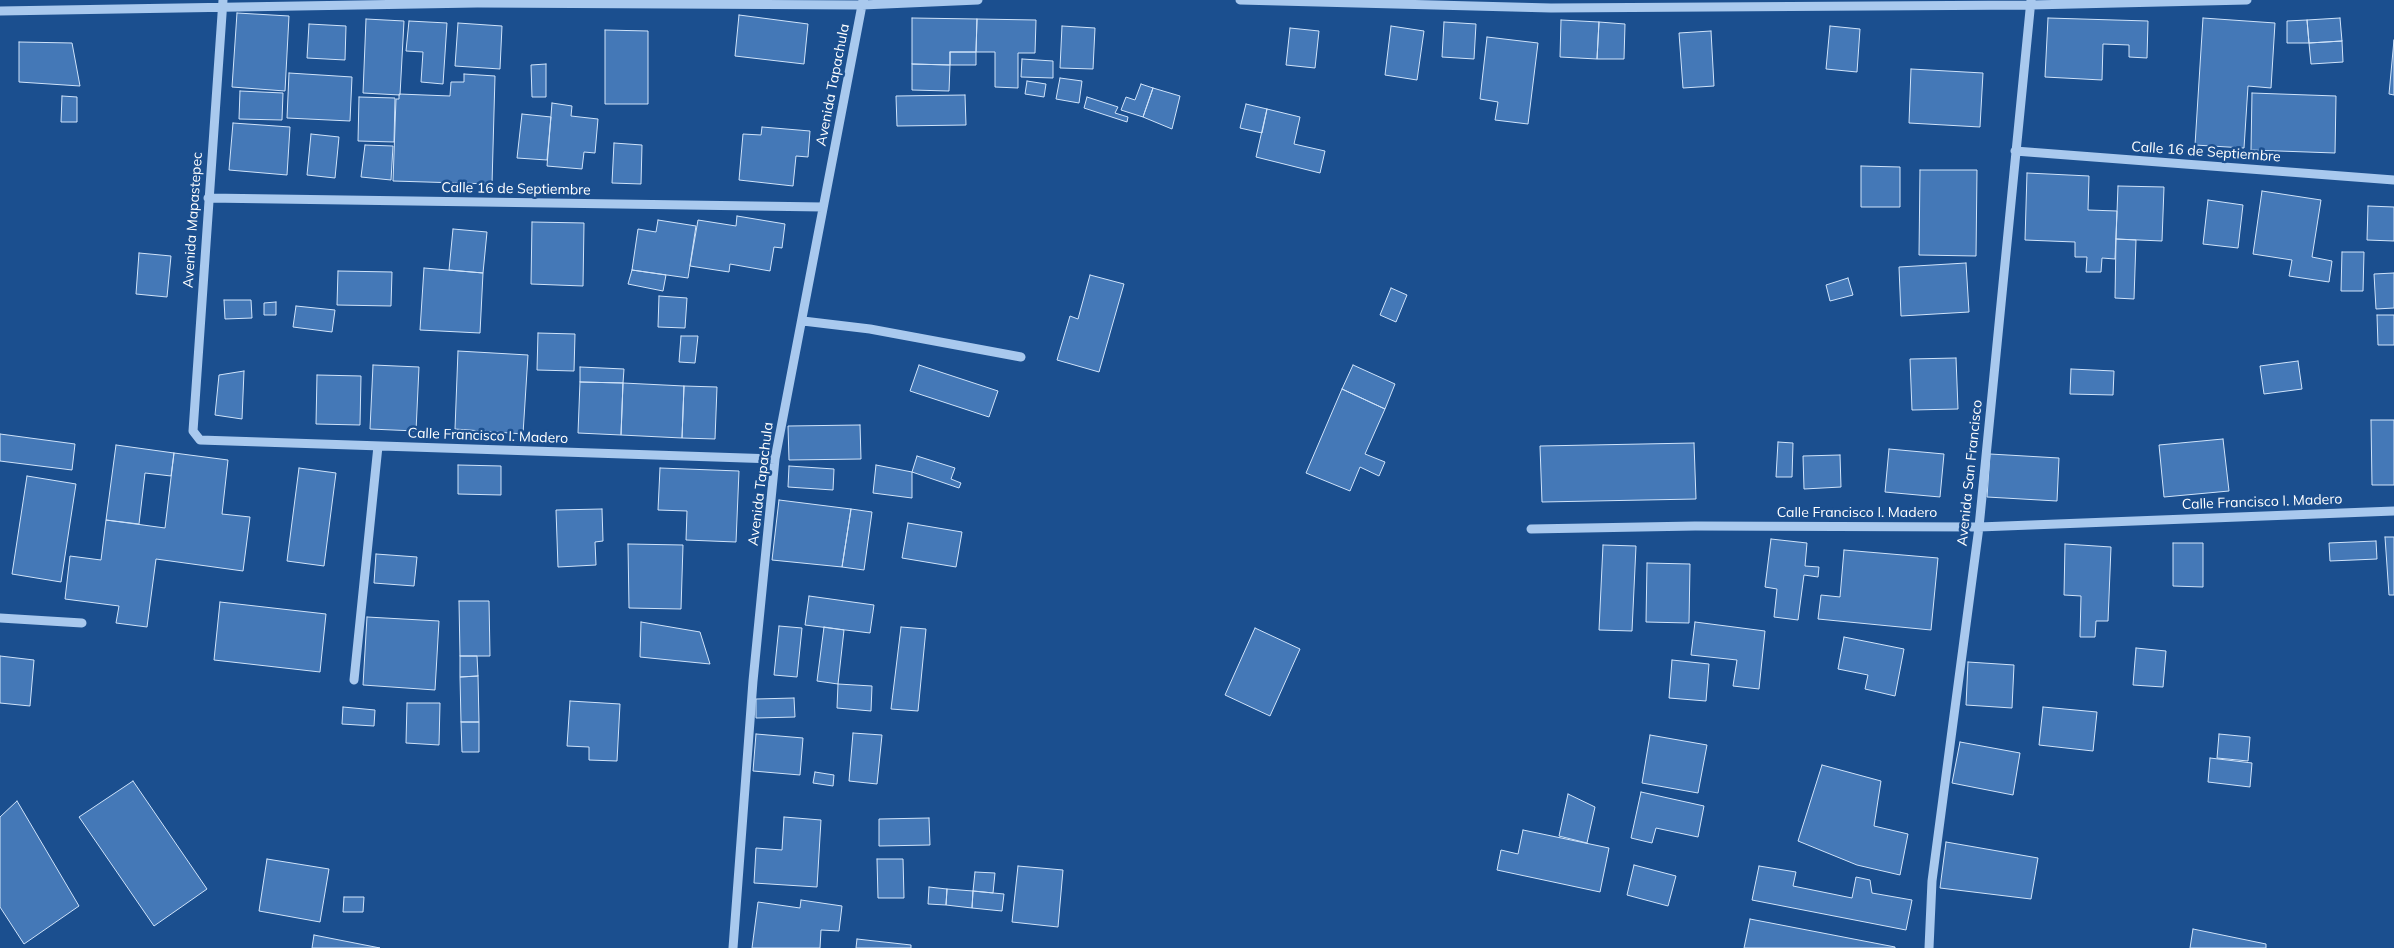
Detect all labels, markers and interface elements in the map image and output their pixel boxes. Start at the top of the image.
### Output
street label: Avenida Tapachula [813,22,853,148]
street label: Calle 16 de Septiembre [2131,138,2281,166]
street label: Avenida Mapastepec [180,151,206,289]
street label: Calle 16 de Septiembre [441,179,591,199]
street label: Avenida San Francisco [1954,399,1986,547]
street label: Avenida Tapachula [745,421,777,547]
street label: Calle Francisco I. Madero [407,425,569,447]
street label: Calle Francisco I. Madero [2181,491,2343,513]
street label: Calle Francisco I. Madero [1777,505,1937,521]

